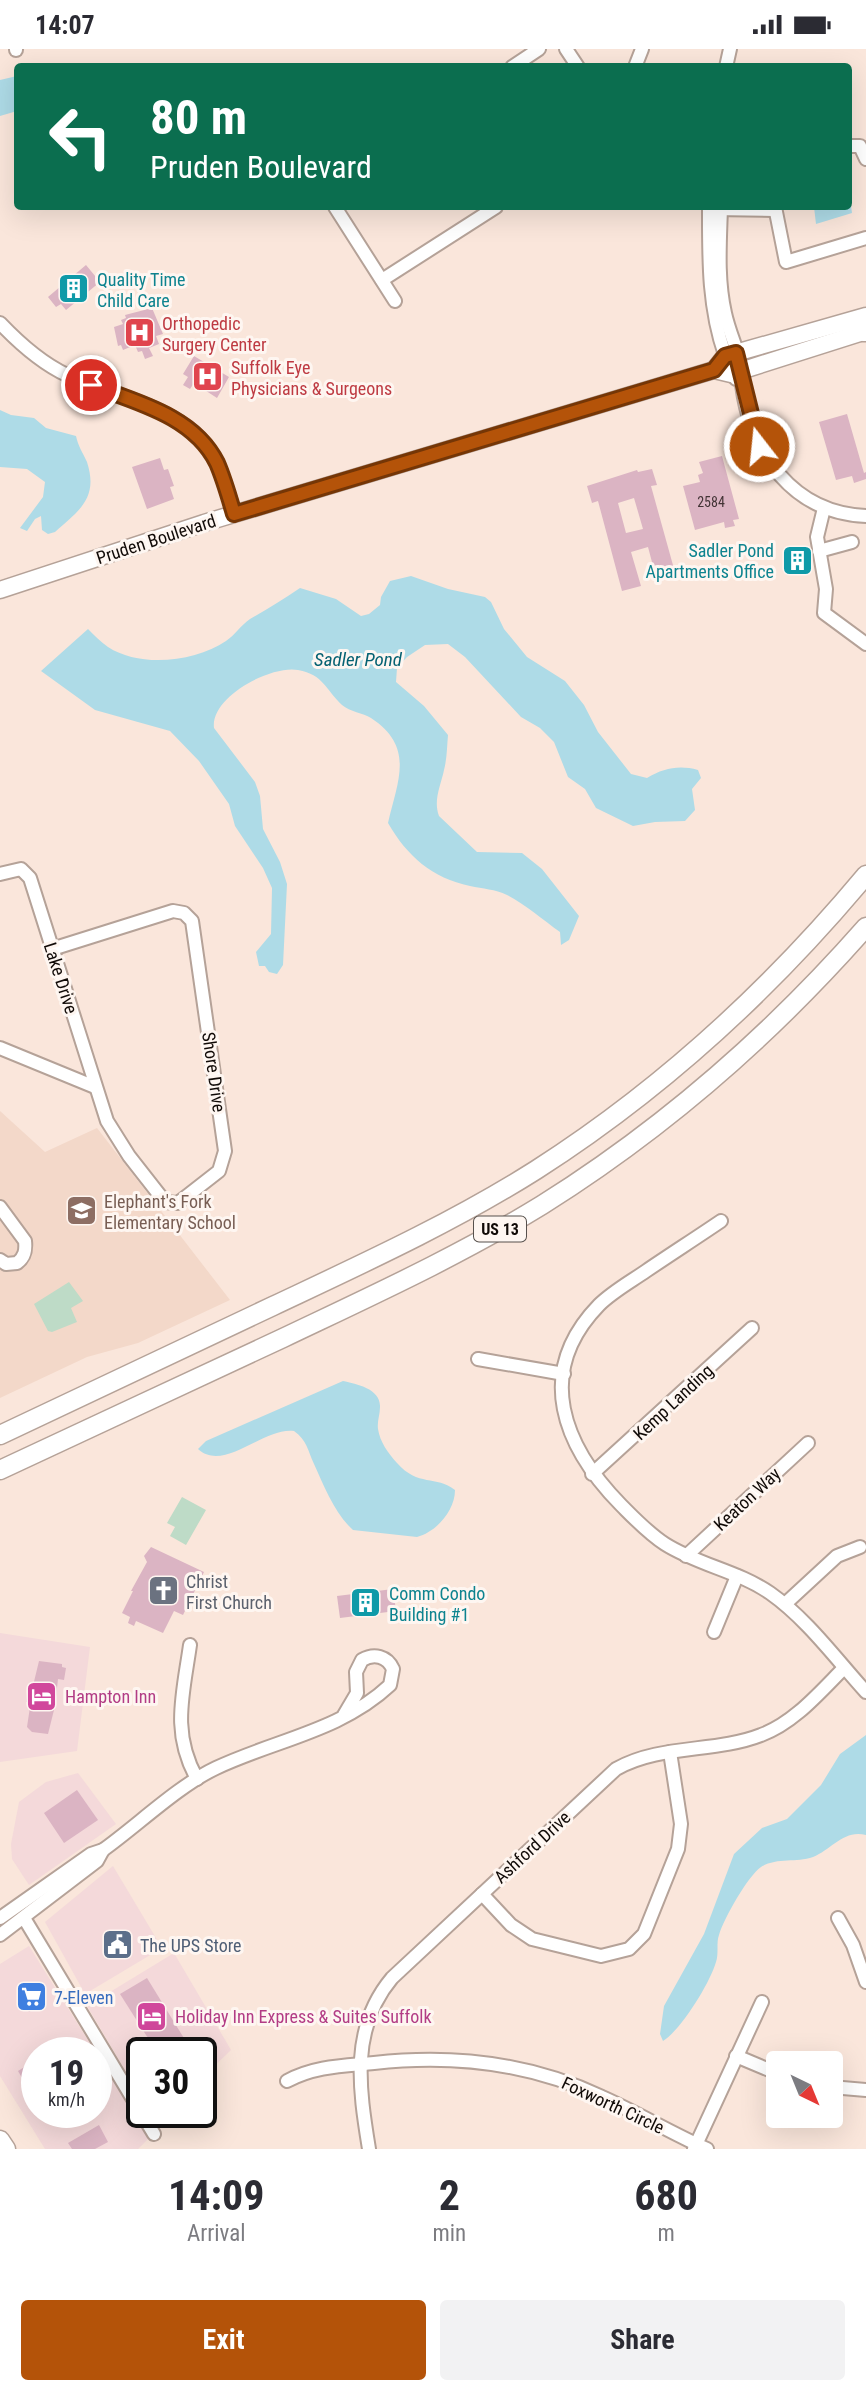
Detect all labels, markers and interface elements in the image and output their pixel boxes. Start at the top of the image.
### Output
text: 14:07 [35,10,95,40]
text: 80 m [150,89,247,146]
icon: left [35,91,126,182]
text: Pruden Boulevard [150,148,372,186]
place label: Quality Time Child Care [97,269,186,311]
building icon: Quality Time Child Care [57,272,91,306]
place label: Orthopedic Surgery Center [162,313,267,355]
hospital icon: Orthopedic Surgery Center [122,316,156,350]
pin [61,355,121,415]
place label: Suffolk Eye Physicians & Surgeons [231,357,392,399]
hospital icon: Suffolk Eye Physicians & Surgeons [191,360,225,394]
icon: arrive [72,366,110,404]
position arrow [722,409,796,483]
house number: 2584 [697,494,725,510]
street label: Pruden Boulevard [93,510,219,568]
place label: Sadler Pond Apartments Office [646,540,774,582]
building icon: Sadler Pond Apartments Office [780,543,814,577]
water label: Sadler Pond [314,648,403,671]
street label: Lake Drive [40,940,82,1016]
street label: Shore Drive [198,1031,230,1113]
place label: Elephant's Fork Elementary School [104,1191,236,1233]
school or university icon: Elephant's Fork Elementary School [64,1194,98,1228]
road number: US 13 [474,1217,526,1241]
street label: Kemp Landing [629,1360,717,1444]
street label: Keaton Way [709,1463,785,1535]
place label: Christ First Church [186,1571,272,1613]
church icon: Christ First Church [146,1574,180,1608]
place label: Comm Condo Building #1 [389,1583,485,1625]
building icon: Comm Condo Building #1 [349,1586,383,1620]
hotel icon: Hampton Inn [25,1679,59,1713]
place label: Hampton Inn [65,1686,156,1707]
street label: Ashford Drive [490,1806,574,1888]
public building icon: The UPS Store [100,1928,134,1962]
place label: The UPS Store [140,1935,241,1956]
supermarket icon: 7-Eleven [14,1980,48,2014]
place label: 7-Eleven [54,1987,114,2008]
hotel icon: Holiday Inn Express & Suites Suffolk [135,1999,169,2033]
place label: Holiday Inn Express & Suites Suffolk [175,2006,432,2027]
speed limit sign: 30 [126,2037,217,2128]
north arrow [766,2051,844,2128]
map controls [766,2051,843,2128]
text: 19 [49,2053,84,2094]
street label: Foxworth Circle [558,2072,668,2138]
text: km/h [48,2089,85,2110]
text: 14:09 [168,2171,264,2220]
text: 2 [439,2171,460,2220]
text: 680 [634,2171,698,2220]
text: Arrival [187,2220,245,2247]
text: min [432,2220,466,2247]
text: m [657,2220,675,2247]
button: Exit [21,2300,426,2380]
button: Share [440,2300,845,2380]

